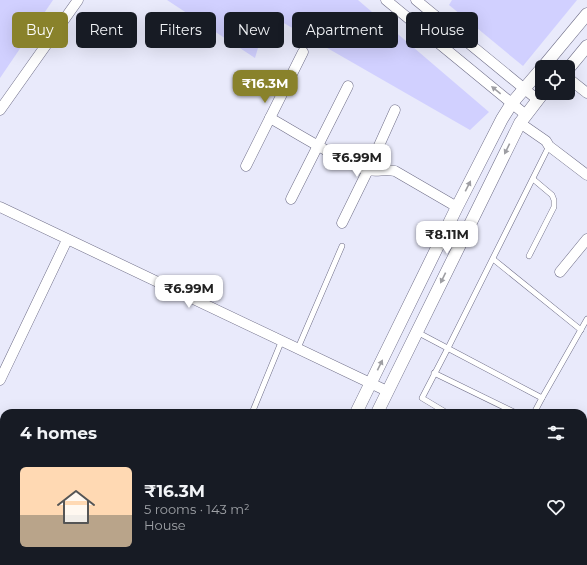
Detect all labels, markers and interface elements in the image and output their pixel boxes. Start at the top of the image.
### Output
chip: Buy [12,12,68,48]
chip: Rent [76,12,137,48]
chip: Filters [145,12,216,48]
chip: New [224,12,284,48]
chip: Apartment [292,12,398,48]
chip: House [406,12,478,48]
map controls [535,60,575,100]
button: locate [535,60,575,100]
pin: ₹16.3M [232,70,298,104]
text: ₹16.3M [242,75,288,91]
one-way arrow [491,85,502,94]
one-way arrow [504,143,510,154]
pin: ₹6.99M [324,144,390,178]
text: ₹6.99M [332,149,382,165]
one-way arrow [465,180,471,192]
pin: ₹8.11M [414,221,480,255]
text: ₹8.11M [425,226,469,242]
one-way arrow [440,272,446,284]
pin: ₹6.99M [156,275,222,309]
text: ₹6.99M [164,280,214,296]
one-way arrow [377,360,383,371]
icon: filters [545,422,567,444]
text: 4 homes [20,423,97,443]
text: ₹16.3M [144,481,205,501]
icon: home [52,483,100,531]
icon: heart [545,496,567,518]
text: 5 rooms · 143 m² [144,501,250,517]
text: House [144,517,186,533]

